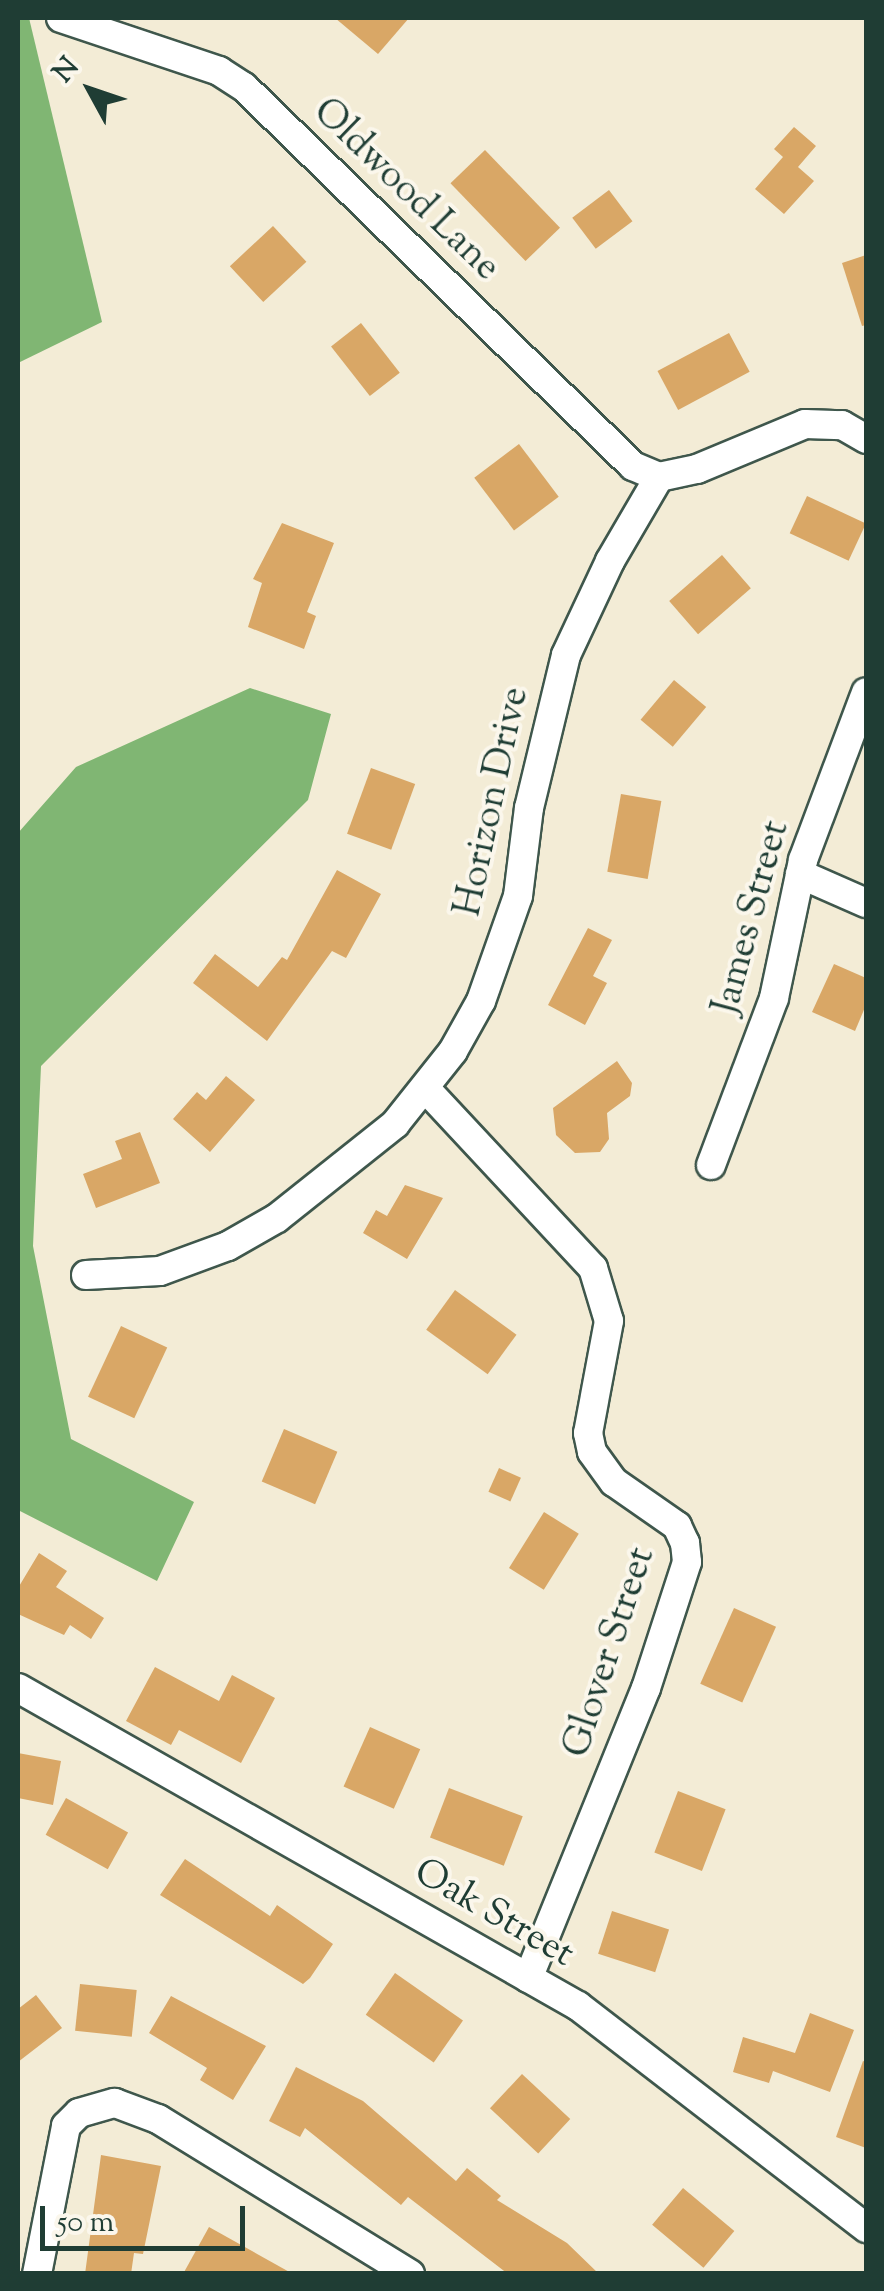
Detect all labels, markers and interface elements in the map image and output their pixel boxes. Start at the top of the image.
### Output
north arrow [40,40,140,140]
text: N [45,49,90,92]
street label: Oldwood Lane [302,90,508,292]
street label: Horizon Drive [447,683,541,921]
street label: James Street [705,816,801,1020]
street label: Glover Street [556,1542,666,1764]
street label: Oak Street [405,1851,581,1979]
scale bar [45,2186,250,2248]
text: 50 m [57,2202,114,2245]

